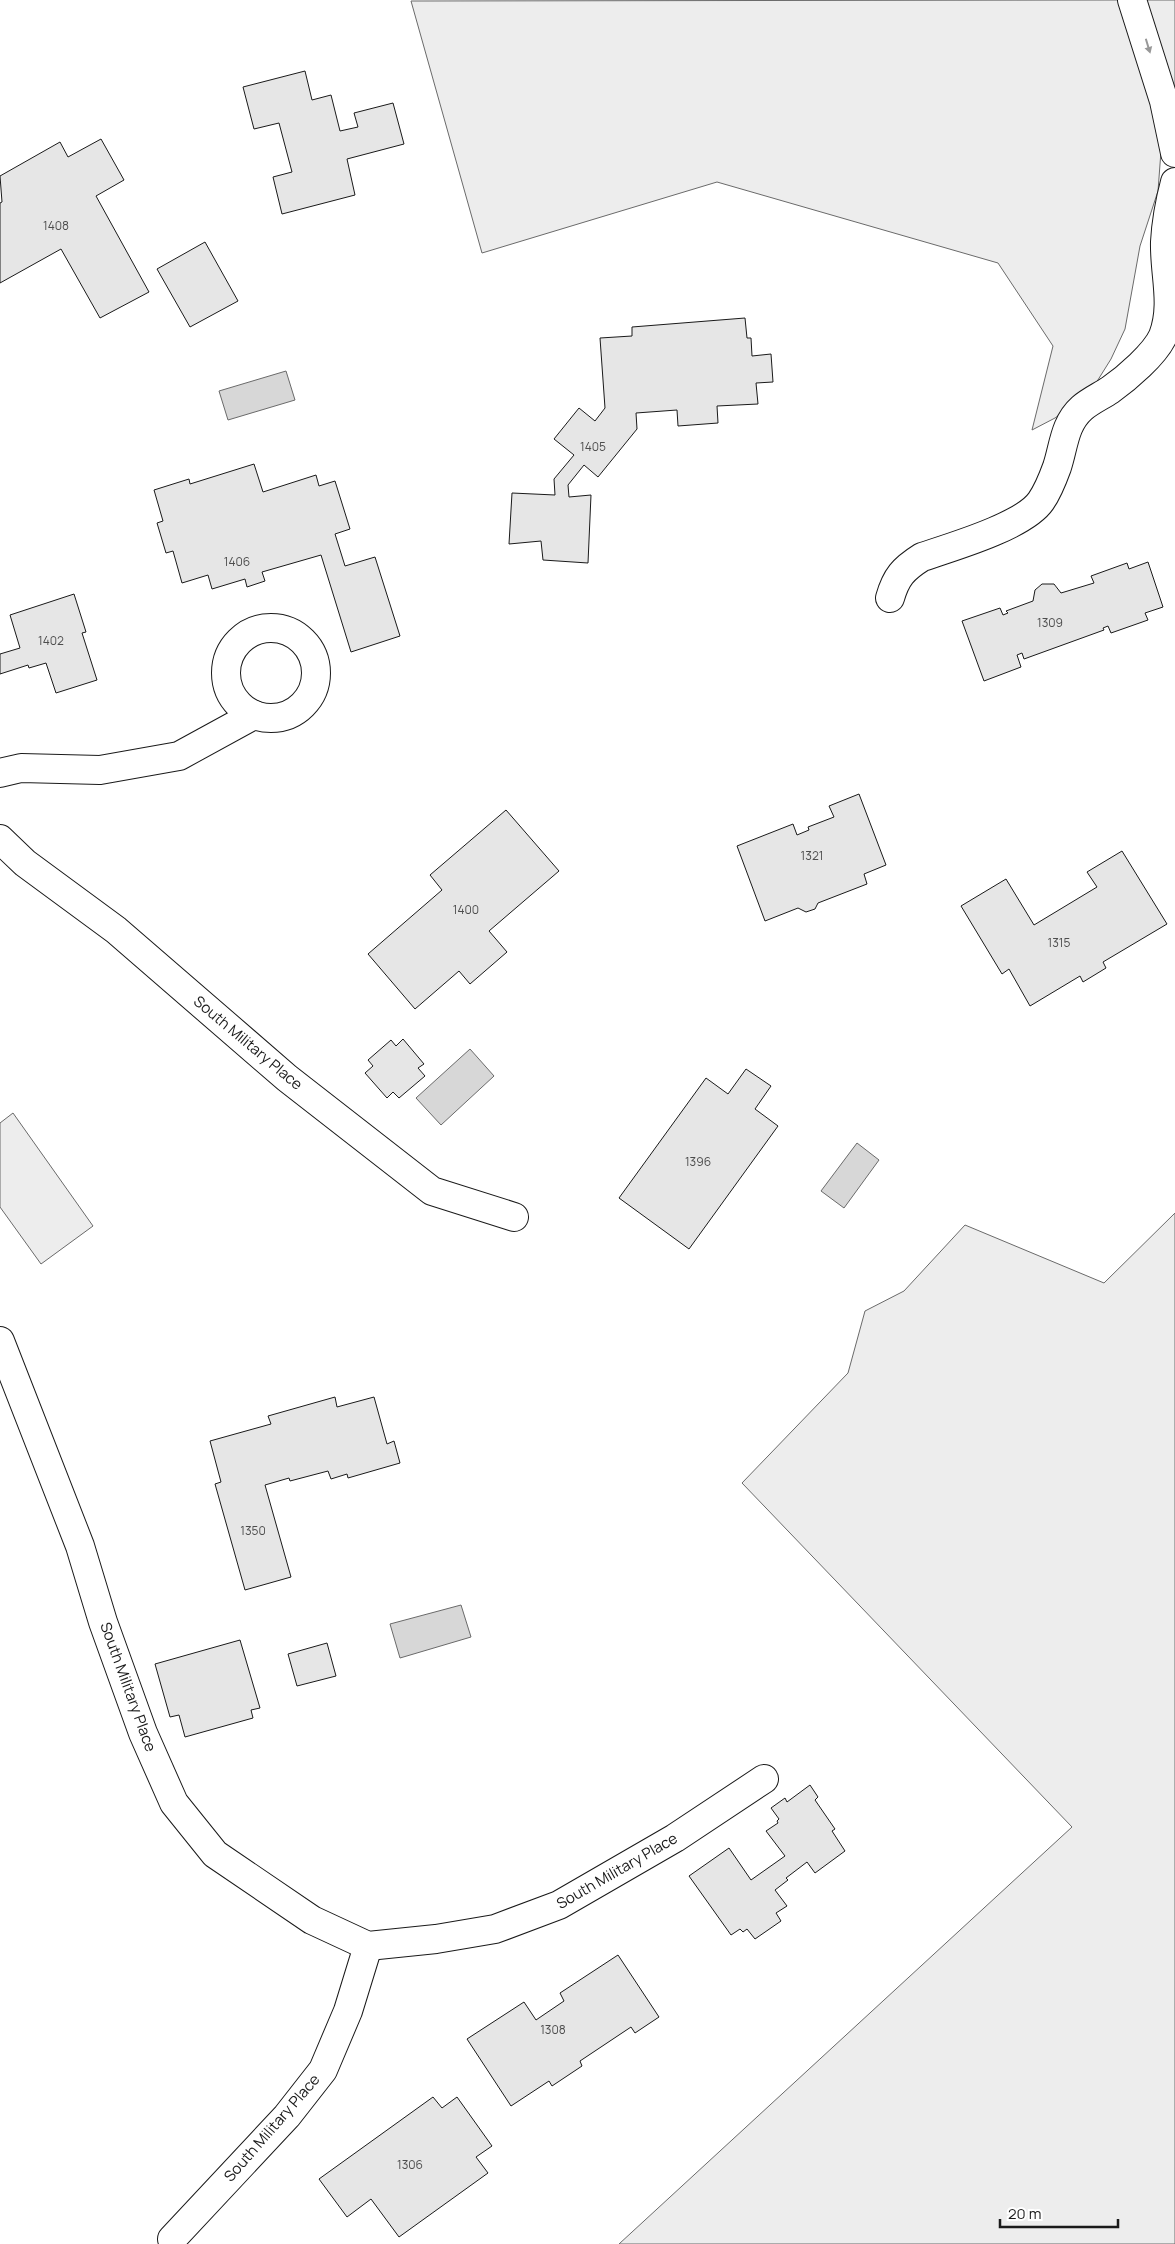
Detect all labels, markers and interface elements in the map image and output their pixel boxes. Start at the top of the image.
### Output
one-way arrow [1144,39,1152,54]
house number: 1408 [43,217,69,234]
house number: 1405 [580,438,606,455]
house number: 1406 [224,553,250,570]
house number: 1309 [1037,614,1063,631]
house number: 1402 [38,632,64,649]
house number: 1321 [801,847,823,864]
house number: 1400 [453,901,479,918]
house number: 1315 [1048,934,1071,951]
street label: South Military Place [189,991,307,1095]
house number: 1396 [685,1153,711,1170]
house number: 1350 [240,1522,266,1539]
street label: South Military Place [95,1619,162,1755]
street label: South Military Place [552,1827,681,1914]
house number: 1308 [540,2021,566,2038]
street label: South Military Place [219,2069,324,2186]
house number: 1306 [397,2156,423,2173]
scale bar [1000,2196,1118,2228]
text: 20 m [1008,2203,1041,2224]

